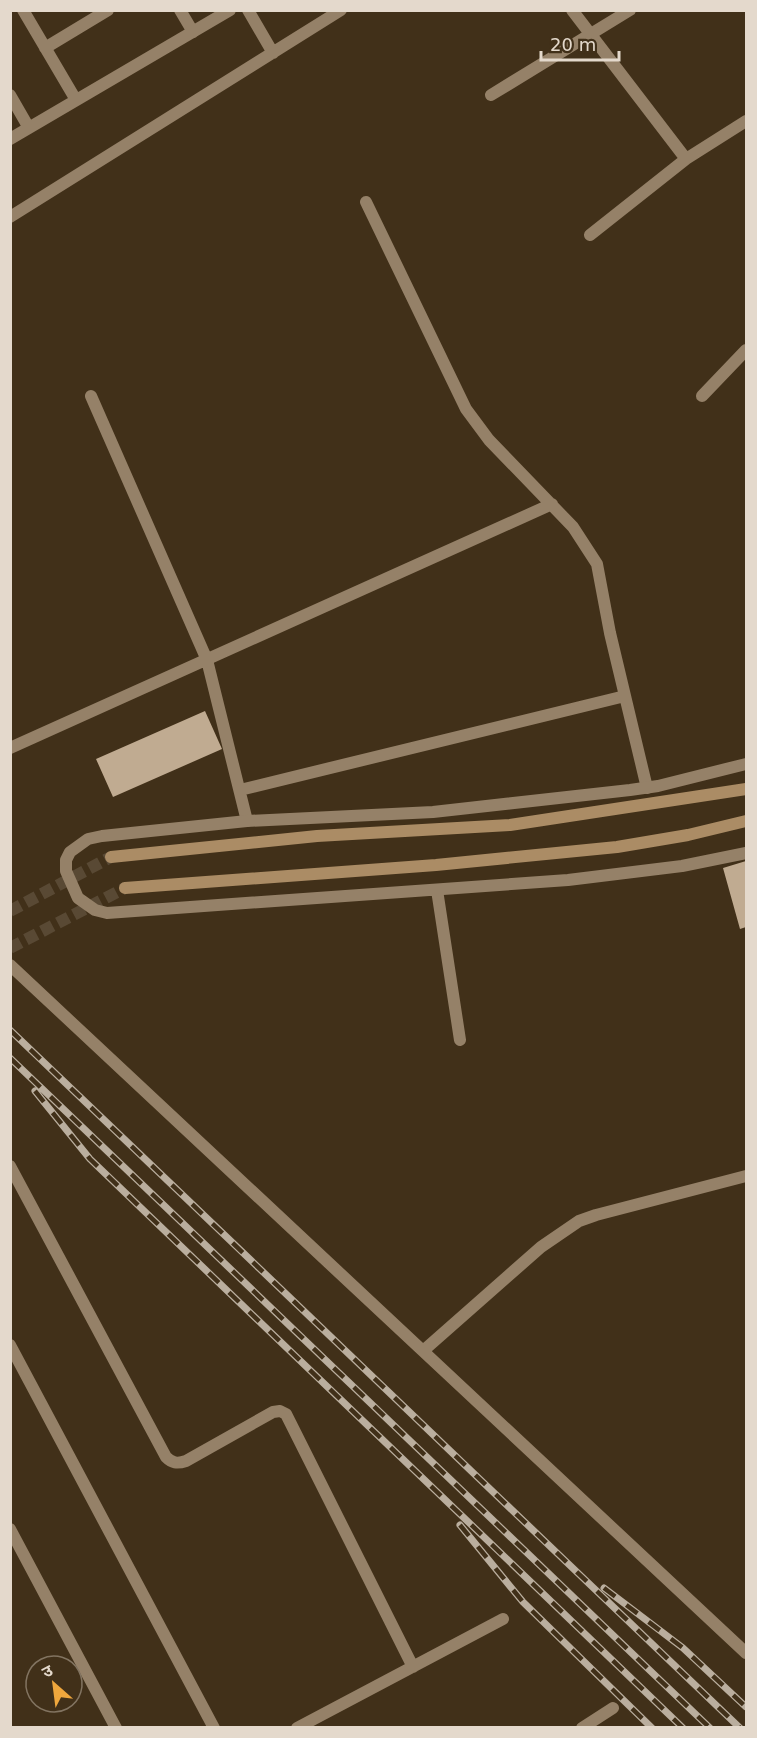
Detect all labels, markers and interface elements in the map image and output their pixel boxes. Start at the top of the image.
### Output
scale bar [541,24,619,62]
text: 20 m [550,34,596,55]
north arrow [24,1654,84,1714]
text: उ [39,1660,56,1682]

